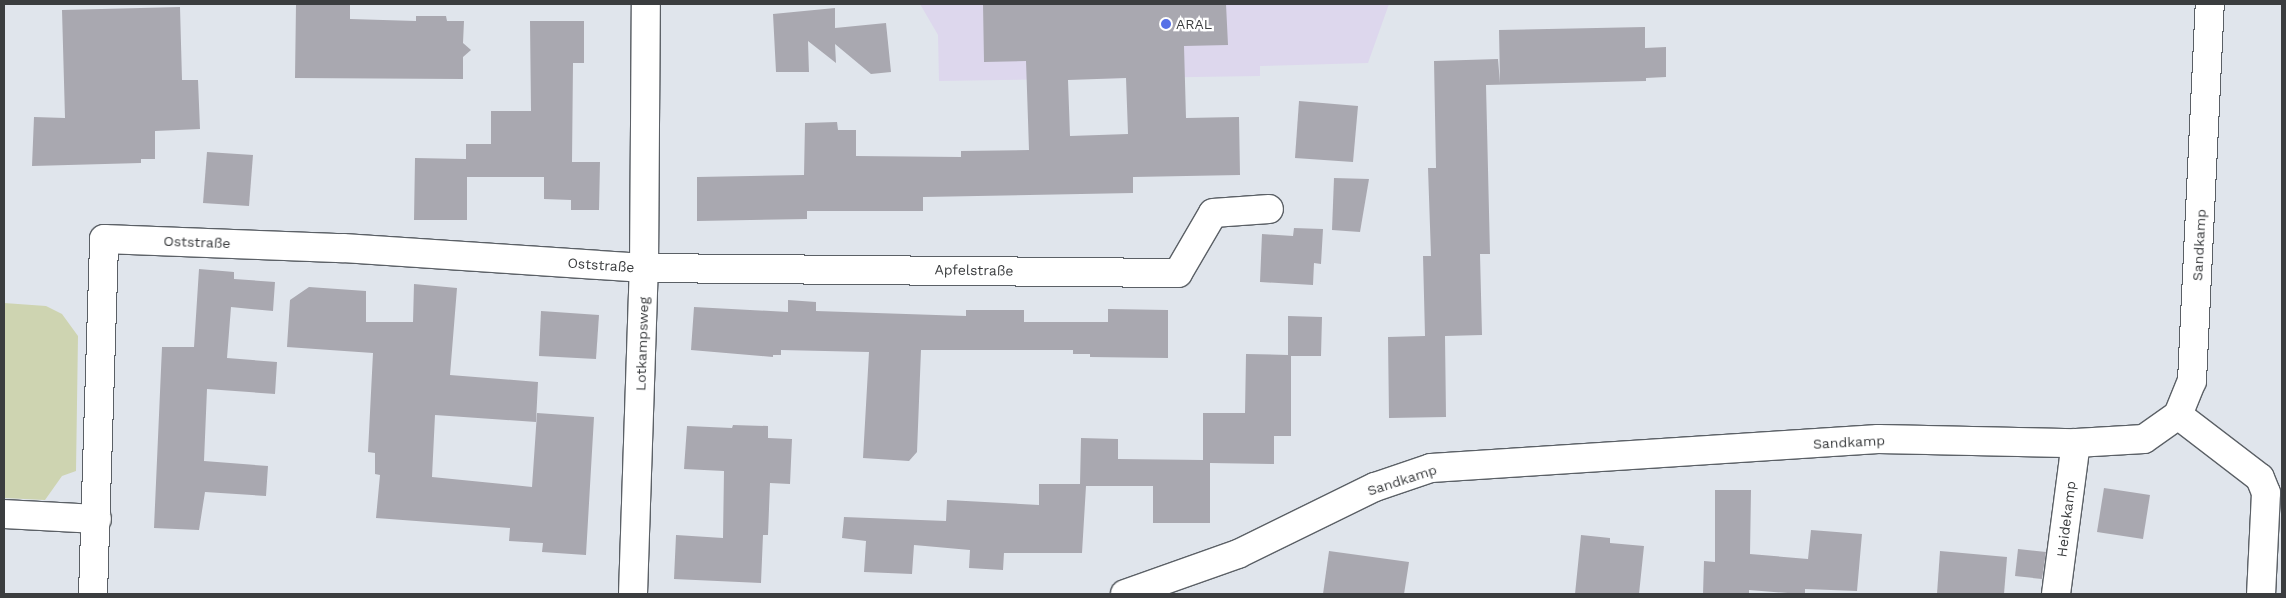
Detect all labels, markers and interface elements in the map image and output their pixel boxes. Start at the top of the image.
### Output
place label: ARAL [1176,16,1212,32]
marker: ARAL [1160,18,1172,30]
street label: Sandkamp [2189,209,2209,281]
street label: Oststraße [163,232,231,252]
street label: Oststraße [567,254,635,276]
street label: Apfelstraße [934,261,1014,279]
street label: Lotkampsweg [632,297,652,391]
street label: Sandkamp [1813,432,1885,452]
street label: Sandkamp [1365,461,1439,499]
street label: Heidekamp [2053,480,2079,558]

